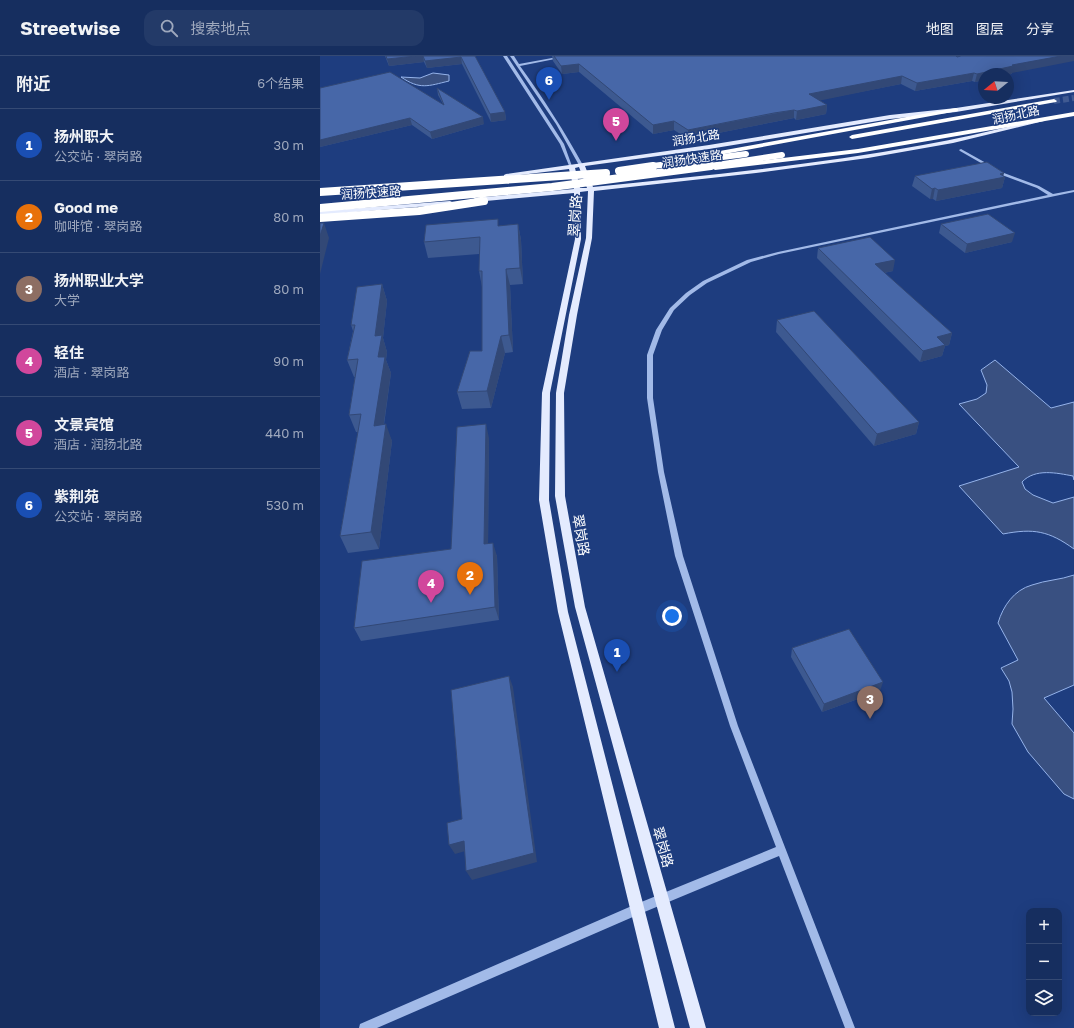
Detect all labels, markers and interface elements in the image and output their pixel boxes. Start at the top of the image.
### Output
search box [144,10,424,46]
text: Streetwise [20,16,120,39]
icon: search [158,17,180,39]
text: 搜索地点 [190,19,250,37]
text: 地图 [926,20,954,37]
text: 图层 [976,20,1004,37]
text: 分享 [1026,20,1054,37]
pin: 6 [536,67,562,100]
north arrow [978,68,1014,104]
text: 附近 [16,73,50,94]
text: 6个结果 [257,75,304,91]
street label: 润扬北路 [991,102,1041,127]
pin: 5 [603,108,629,141]
street label: 润扬北路 [671,126,721,149]
text: 扬州职大 [54,127,114,145]
text: 1 [26,137,32,153]
text: 30 m [274,137,304,153]
street label: 润扬快速路 [661,147,723,170]
text: 公交站 · 翠岗路 [54,148,142,164]
street label: 润扬快速路 [341,183,401,202]
street label: 翠岗路 [565,194,584,238]
text: Good me [54,198,118,216]
text: 2 [25,209,33,225]
text: 80 m [273,209,304,225]
text: 咖啡馆 · 翠岗路 [54,218,142,234]
text: 扬州职业大学 [54,271,144,289]
text: 3 [25,281,33,297]
text: 80 m [273,281,304,297]
text: 大学 [54,292,80,308]
text: 轻住 [54,343,84,361]
text: 4 [25,353,33,369]
text: 90 m [273,353,304,369]
text: 酒店 · 翠岗路 [54,364,129,380]
text: 文景宾馆 [54,415,114,433]
text: 5 [25,425,33,441]
text: 440 m [265,425,304,441]
text: 酒店 · 润扬北路 [54,436,142,452]
text: 紫荆苑 [54,487,99,505]
text: 6 [25,497,33,513]
text: 530 m [266,497,304,513]
text: 公交站 · 翠岗路 [54,508,142,524]
street label: 翠岗路 [569,513,594,557]
pin: 2 [457,562,483,595]
pin: 4 [418,570,444,603]
your location [662,606,682,626]
pin: 1 [604,639,630,672]
pin: 3 [857,686,883,719]
street label: 翠岗路 [650,824,677,869]
map controls [1026,908,1062,1016]
button: + [1026,908,1062,944]
button: − [1026,944,1062,980]
button: layers [1026,980,1062,1016]

